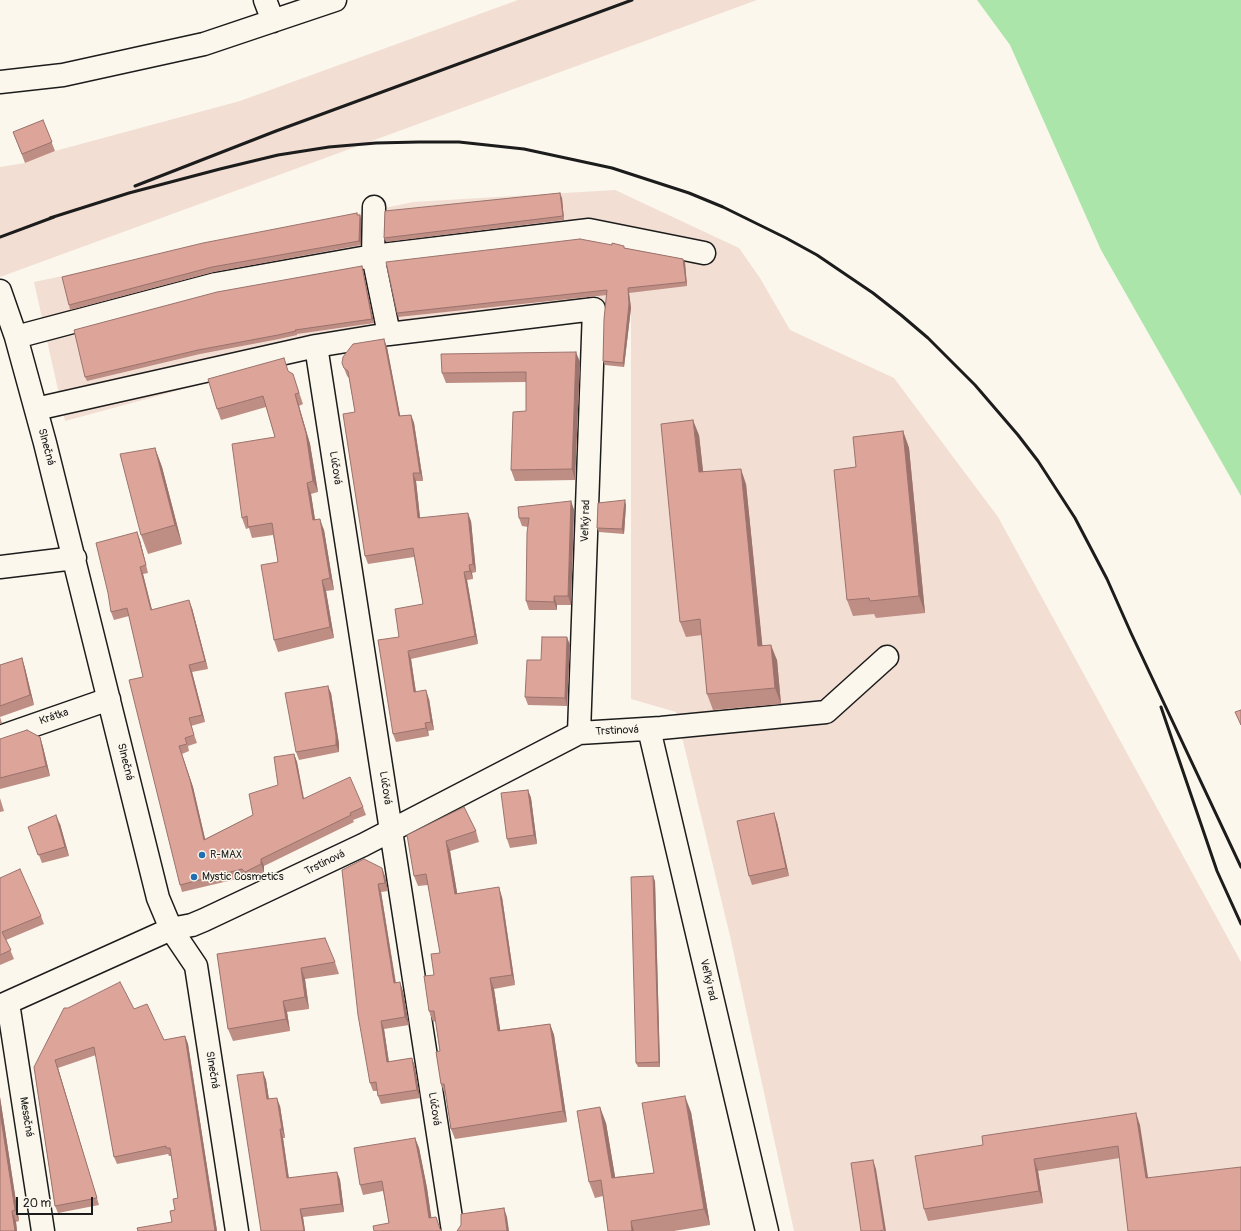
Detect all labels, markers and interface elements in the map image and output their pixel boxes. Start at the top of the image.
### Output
street label: Slnečná [35,427,57,467]
street label: Lúčová [326,450,344,486]
street label: Veľký rad [579,500,593,542]
street label: Krátka [38,706,70,728]
street label: Trstinová [595,723,639,739]
street label: Slnečná [114,742,136,782]
street label: Lúčová [376,770,394,806]
place label: R-MAX [210,848,242,862]
street label: Trstinová [303,848,347,878]
marker: R-MAX [197,850,207,860]
place label: Mystic Cosmetics [202,870,284,884]
marker: Mystic Cosmetics [189,872,199,882]
street label: Veľký rad [697,958,719,1002]
street label: Slnečná [203,1050,221,1090]
street label: Lúčová [425,1091,443,1127]
street label: Mesačná [16,1096,36,1138]
scale bar [18,1189,95,1215]
text: 20 m [23,1196,51,1211]

